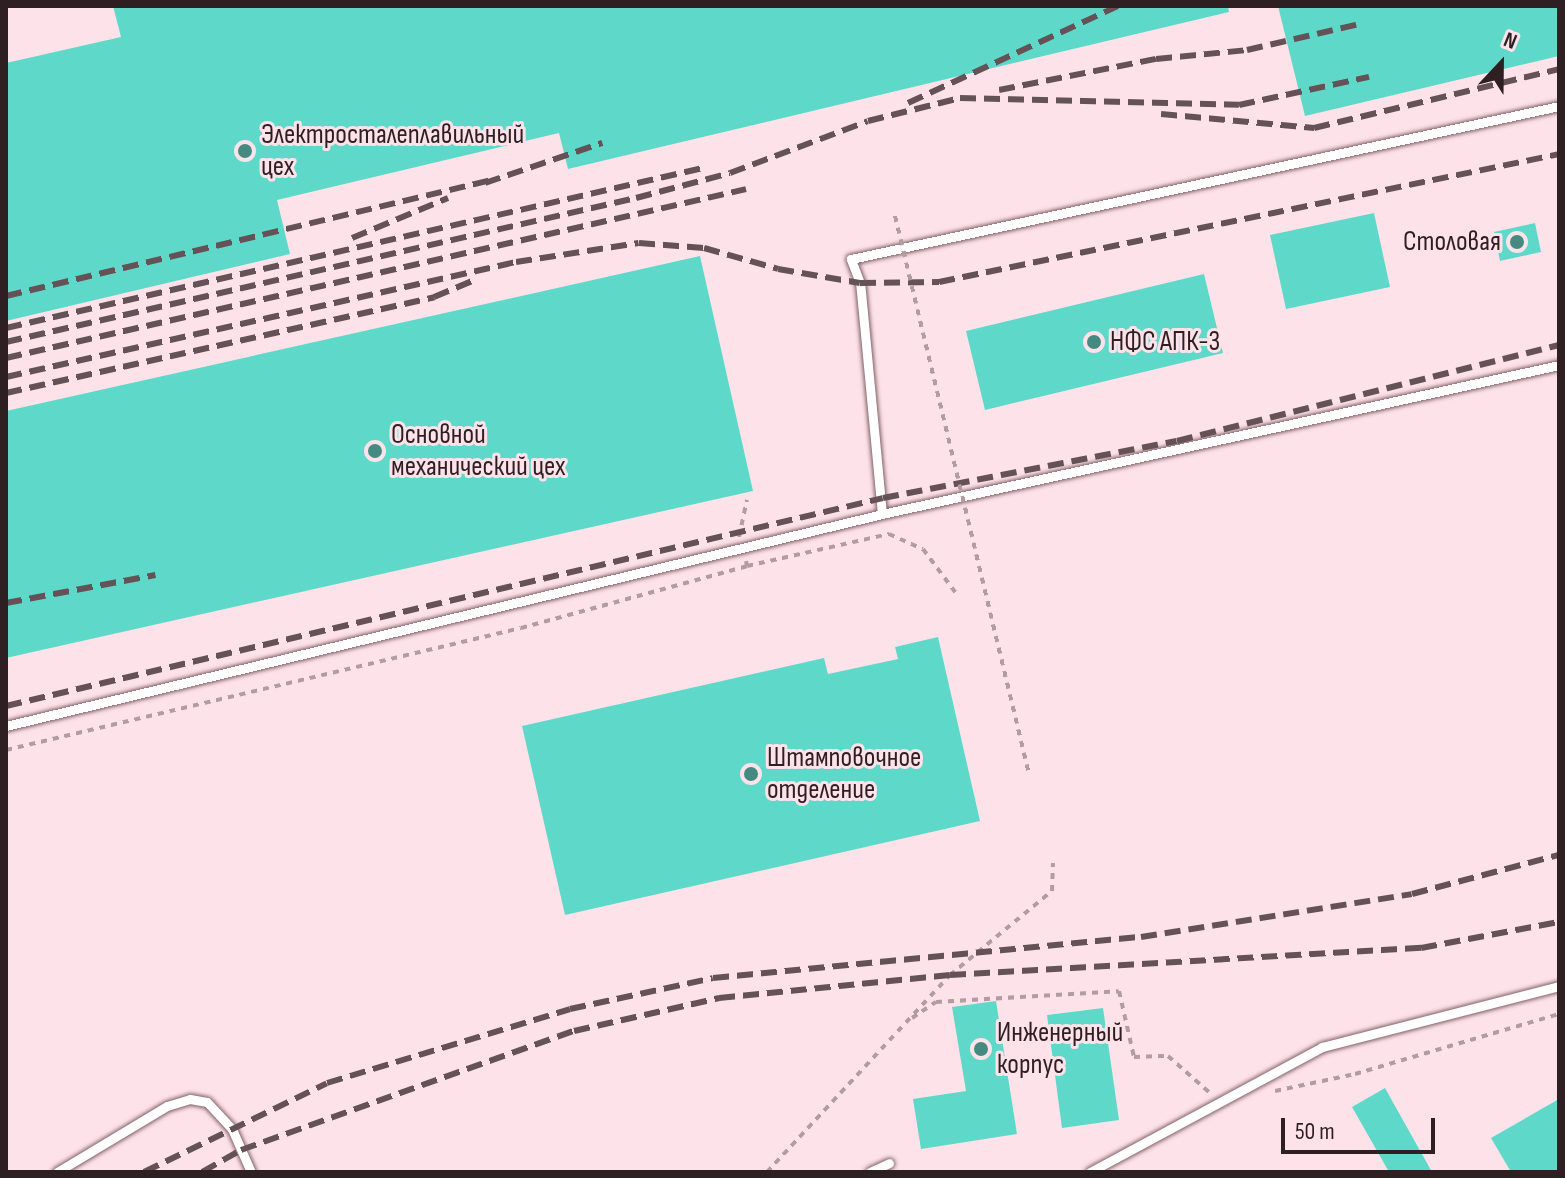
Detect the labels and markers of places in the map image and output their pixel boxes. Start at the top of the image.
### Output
place label: Электросталеплавильный цех [261,118,524,184]
marker: Электросталеплавильный цех [236,142,254,160]
place label: Столовая [1403,225,1501,259]
marker: Столовая [1508,233,1526,251]
place label: НФС АПК-3 [1110,325,1220,359]
marker: НФС АПК-3 [1085,333,1103,351]
place label: Основной механический цех [391,418,566,484]
marker: Основной механический цех [366,442,384,460]
place label: Штамповочное отделение [767,741,921,807]
marker: Штамповочное отделение [742,765,760,783]
place label: Инженерный корпус [997,1016,1123,1082]
marker: Инженерный корпус [972,1040,990,1058]

